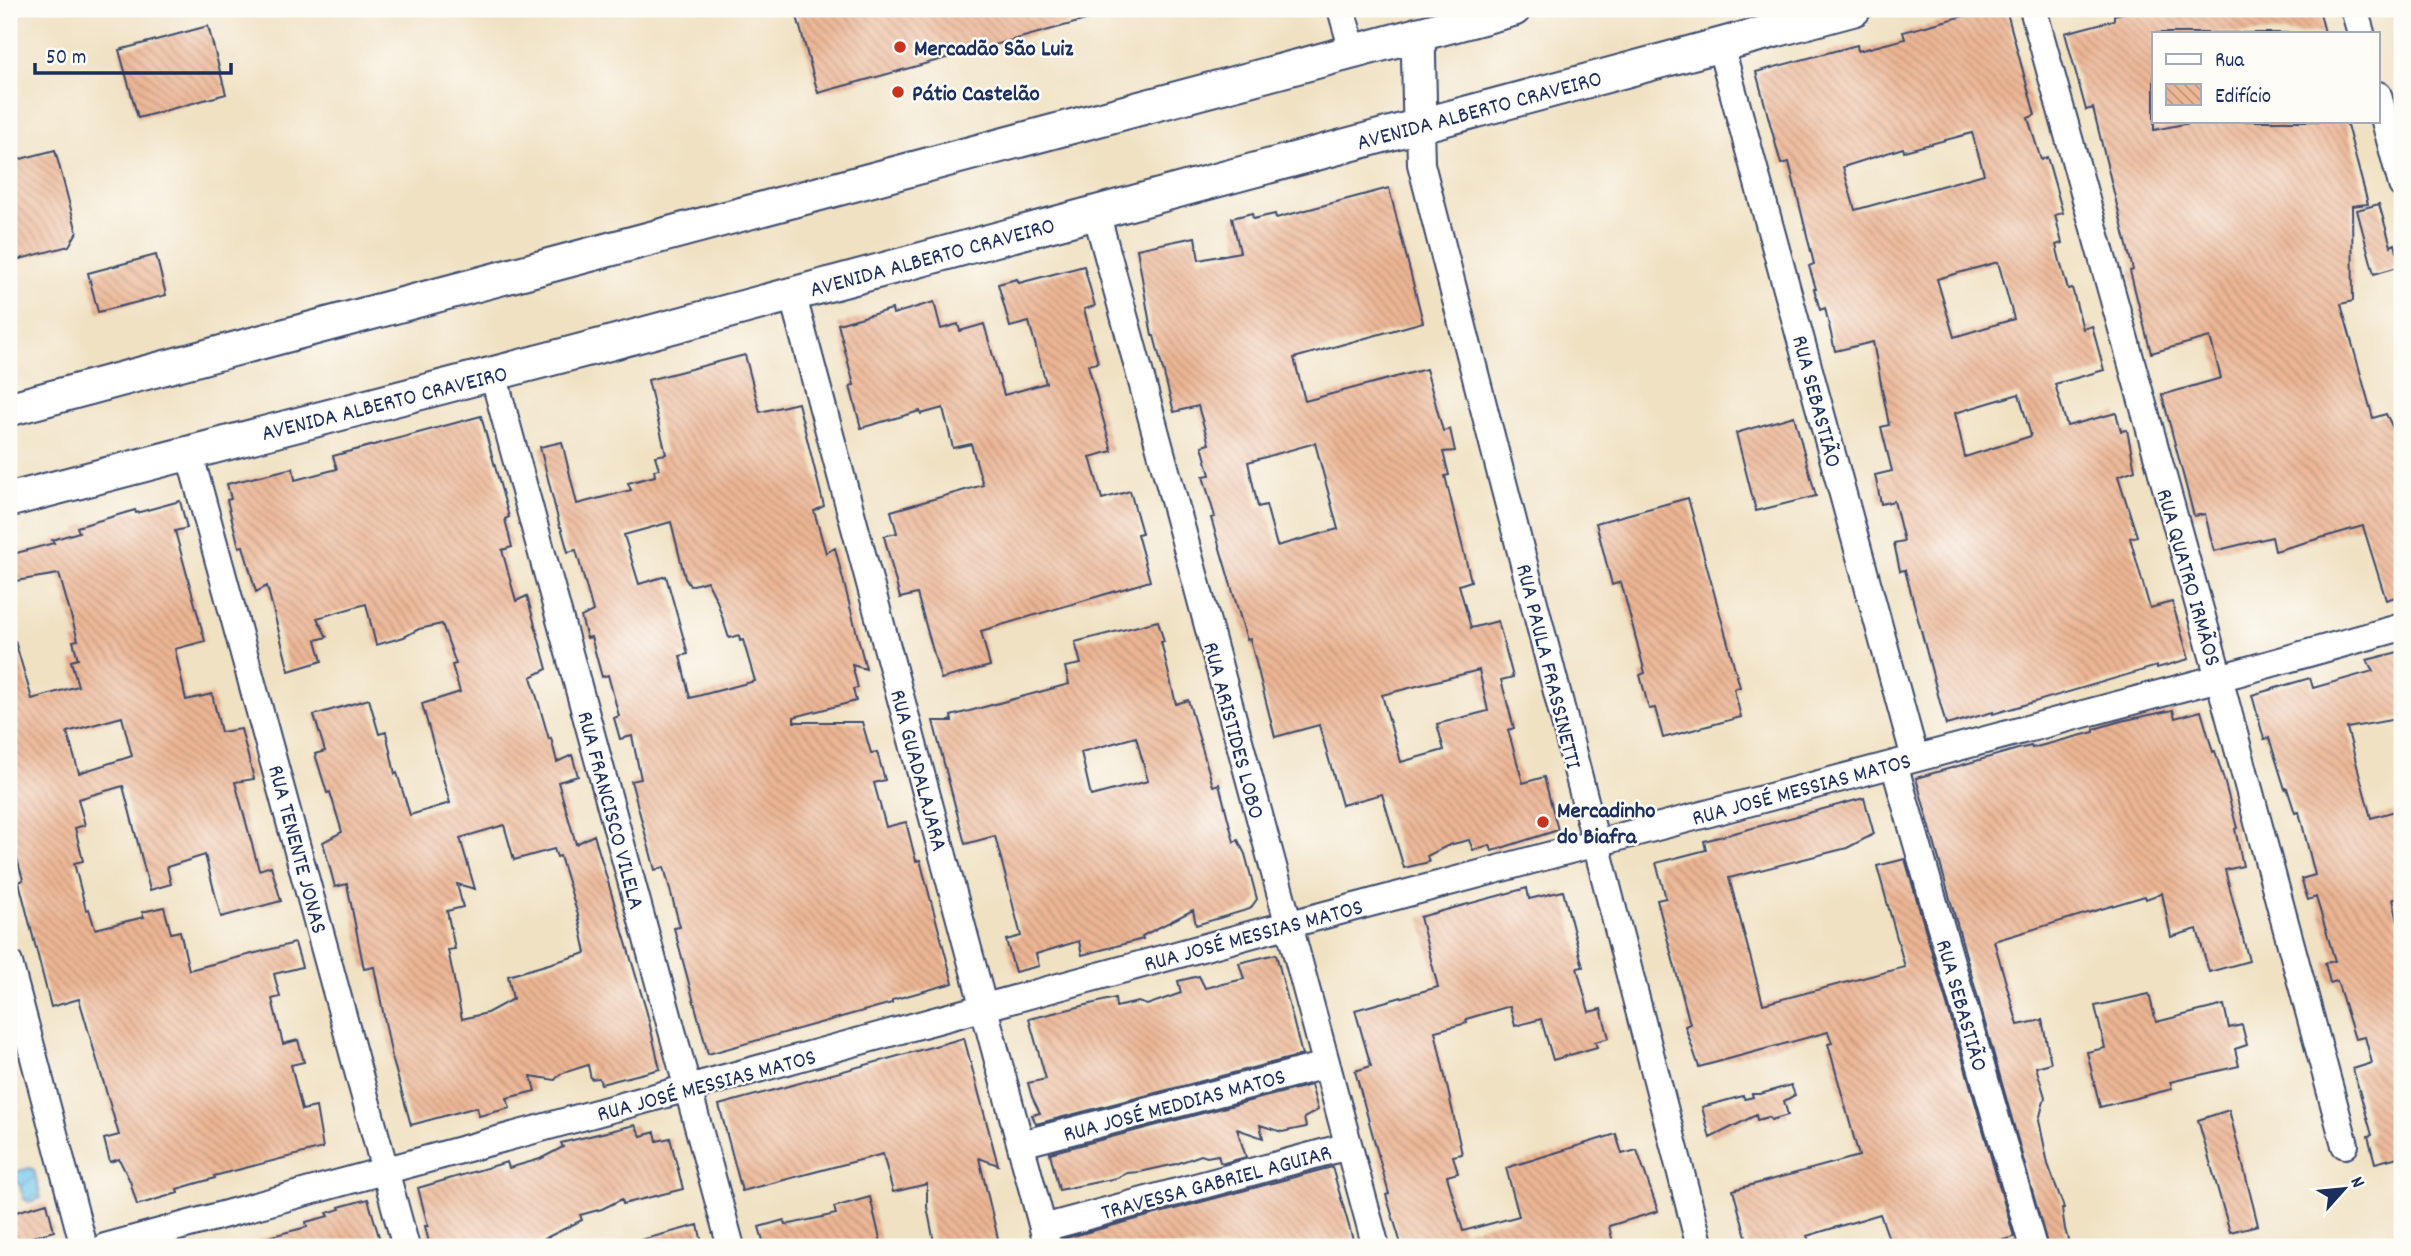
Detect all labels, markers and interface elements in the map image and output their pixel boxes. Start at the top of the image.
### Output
scale bar [35,32,231,76]
legend [2152,32,2380,122]
place label: Mercadão São Luiz [914,34,1074,67]
marker: Mercadão São Luiz [892,39,908,55]
text: 50 m [46,44,86,74]
text: Rua [2215,47,2245,77]
street label: AVENIDA ALBERTO CRAVEIRO [1354,64,1606,161]
place label: Pátio Castelão [912,79,1040,112]
text: Edifício [2215,83,2271,113]
marker: Pátio Castelão [890,84,906,100]
street label: AVENIDA ALBERTO CRAVEIRO [807,211,1059,308]
street label: RUA SEBASTIÃO [1781,332,1848,472]
street label: AVENIDA ALBERTO CRAVEIRO [258,359,511,452]
street label: RUA QUATRO IRMÃOS [2146,485,2228,671]
street label: RUA PAULA FRASSINETTI [1505,561,1588,773]
street label: RUA ARISTIDES LOBO [1192,639,1271,823]
street label: RUA GUADALAJARA [879,686,954,856]
street label: RUA FRANCISCO VILELA [566,708,651,914]
street label: RUA JOSÉ MESSIAS MATOS [1689,746,1915,836]
street label: RUA TENENTE JONAS [257,762,334,938]
place label: Mercadinho do Biafra [1557,796,1656,855]
marker: Mercadinho do Biafra [1535,814,1551,830]
street label: RUA JOSÉ MESSIAS MATOS [1141,892,1367,982]
street label: RUA SEBASTIÃO [1925,936,1994,1076]
street label: RUA JOSÉ MESSIAS MATOS [594,1042,820,1132]
street label: RUA JOSÉ MEDDIAS MATOS [1060,1062,1290,1153]
street label: TRAVESSA GABRIEL AGUIAR [1098,1138,1336,1231]
north arrow [2310,1154,2380,1224]
text: N [2342,1173,2370,1193]

